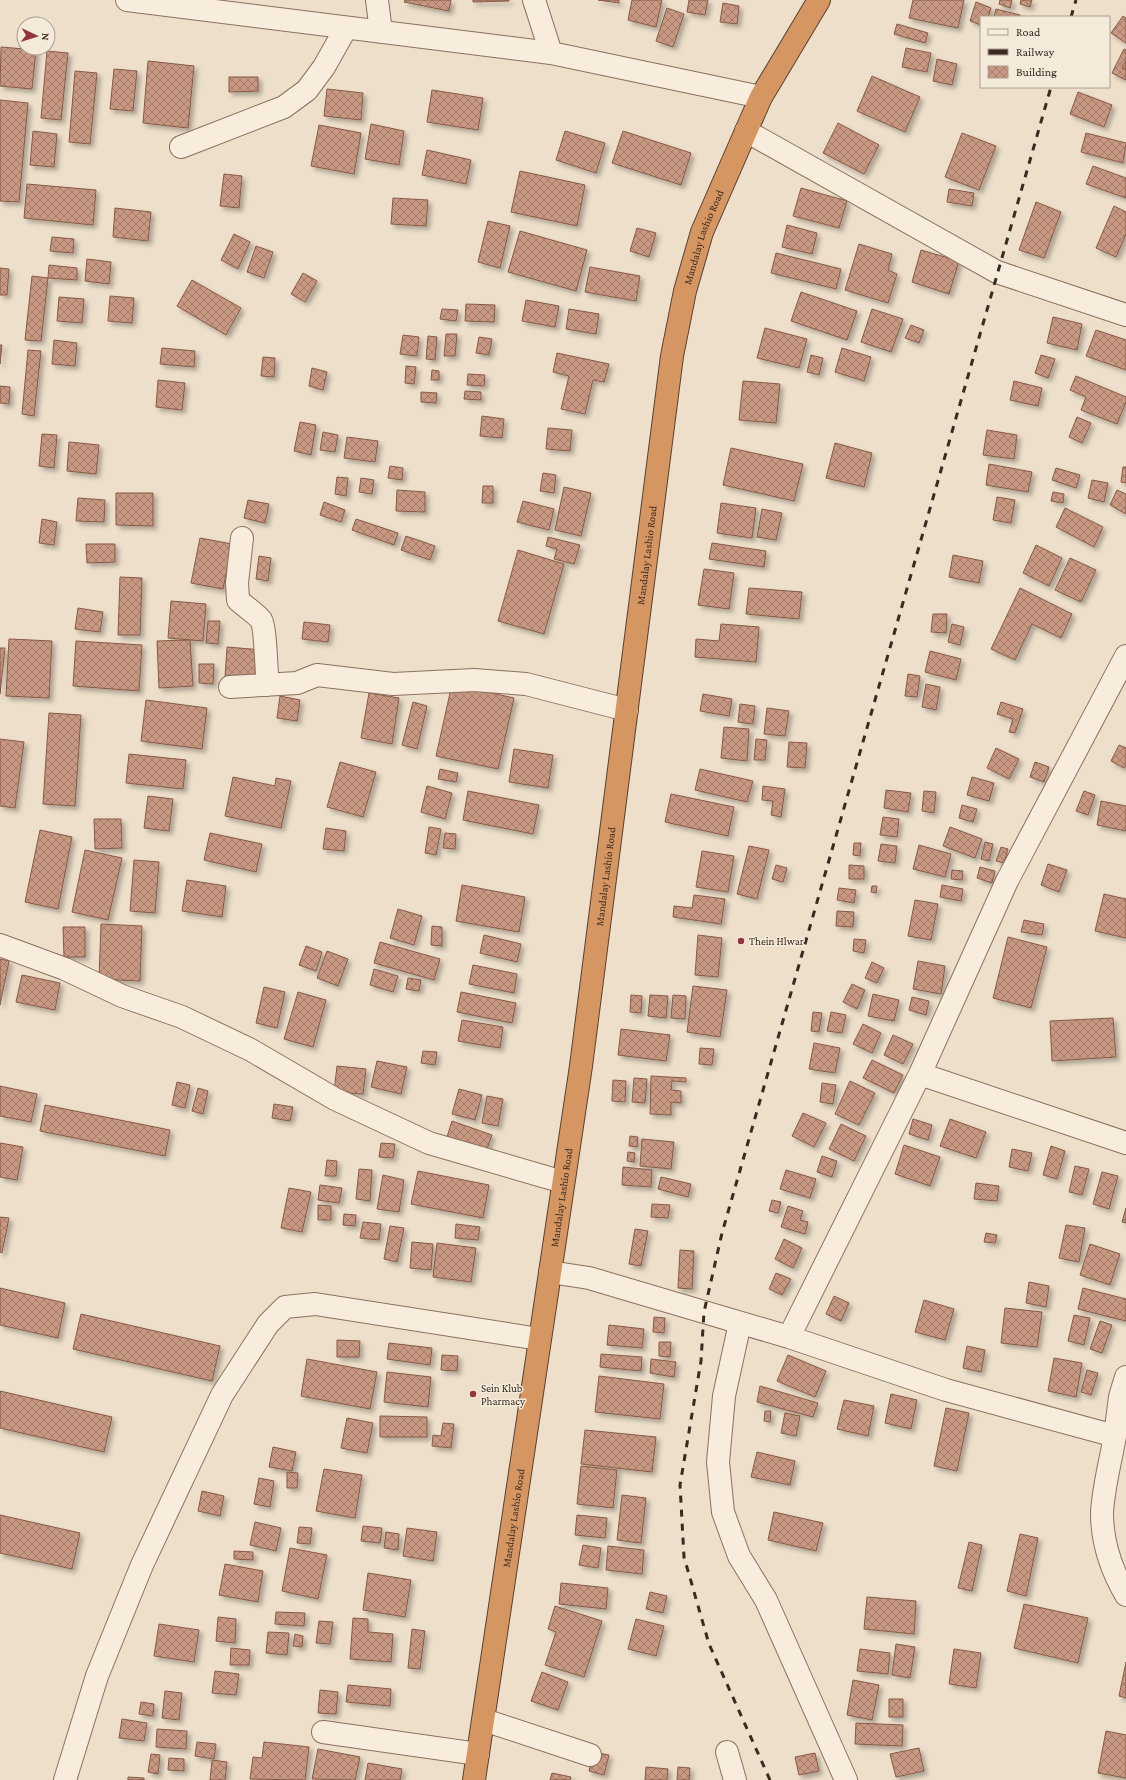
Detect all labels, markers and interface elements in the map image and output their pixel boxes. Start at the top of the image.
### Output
north arrow [16,16,56,56]
legend [980,16,1110,88]
text: Road [1016,25,1041,39]
text: N [40,33,52,41]
text: Railway [1016,45,1055,59]
text: Building [1016,65,1057,79]
street label: Mandalay Lashio Road [681,188,726,286]
street label: Mandalay Lashio Road [634,505,659,605]
street label: Mandalay Lashio Road [593,826,618,927]
place label: Thein Hlwar [749,935,804,947]
marker: Thein Hlwar [736,936,746,946]
street label: Mandalay Lashio Road [548,1147,575,1248]
place label: Sein Klub Pharmacy [481,1382,526,1408]
marker: Sein Klub Pharmacy [468,1389,478,1399]
street label: Mandalay Lashio Road [500,1468,527,1568]

